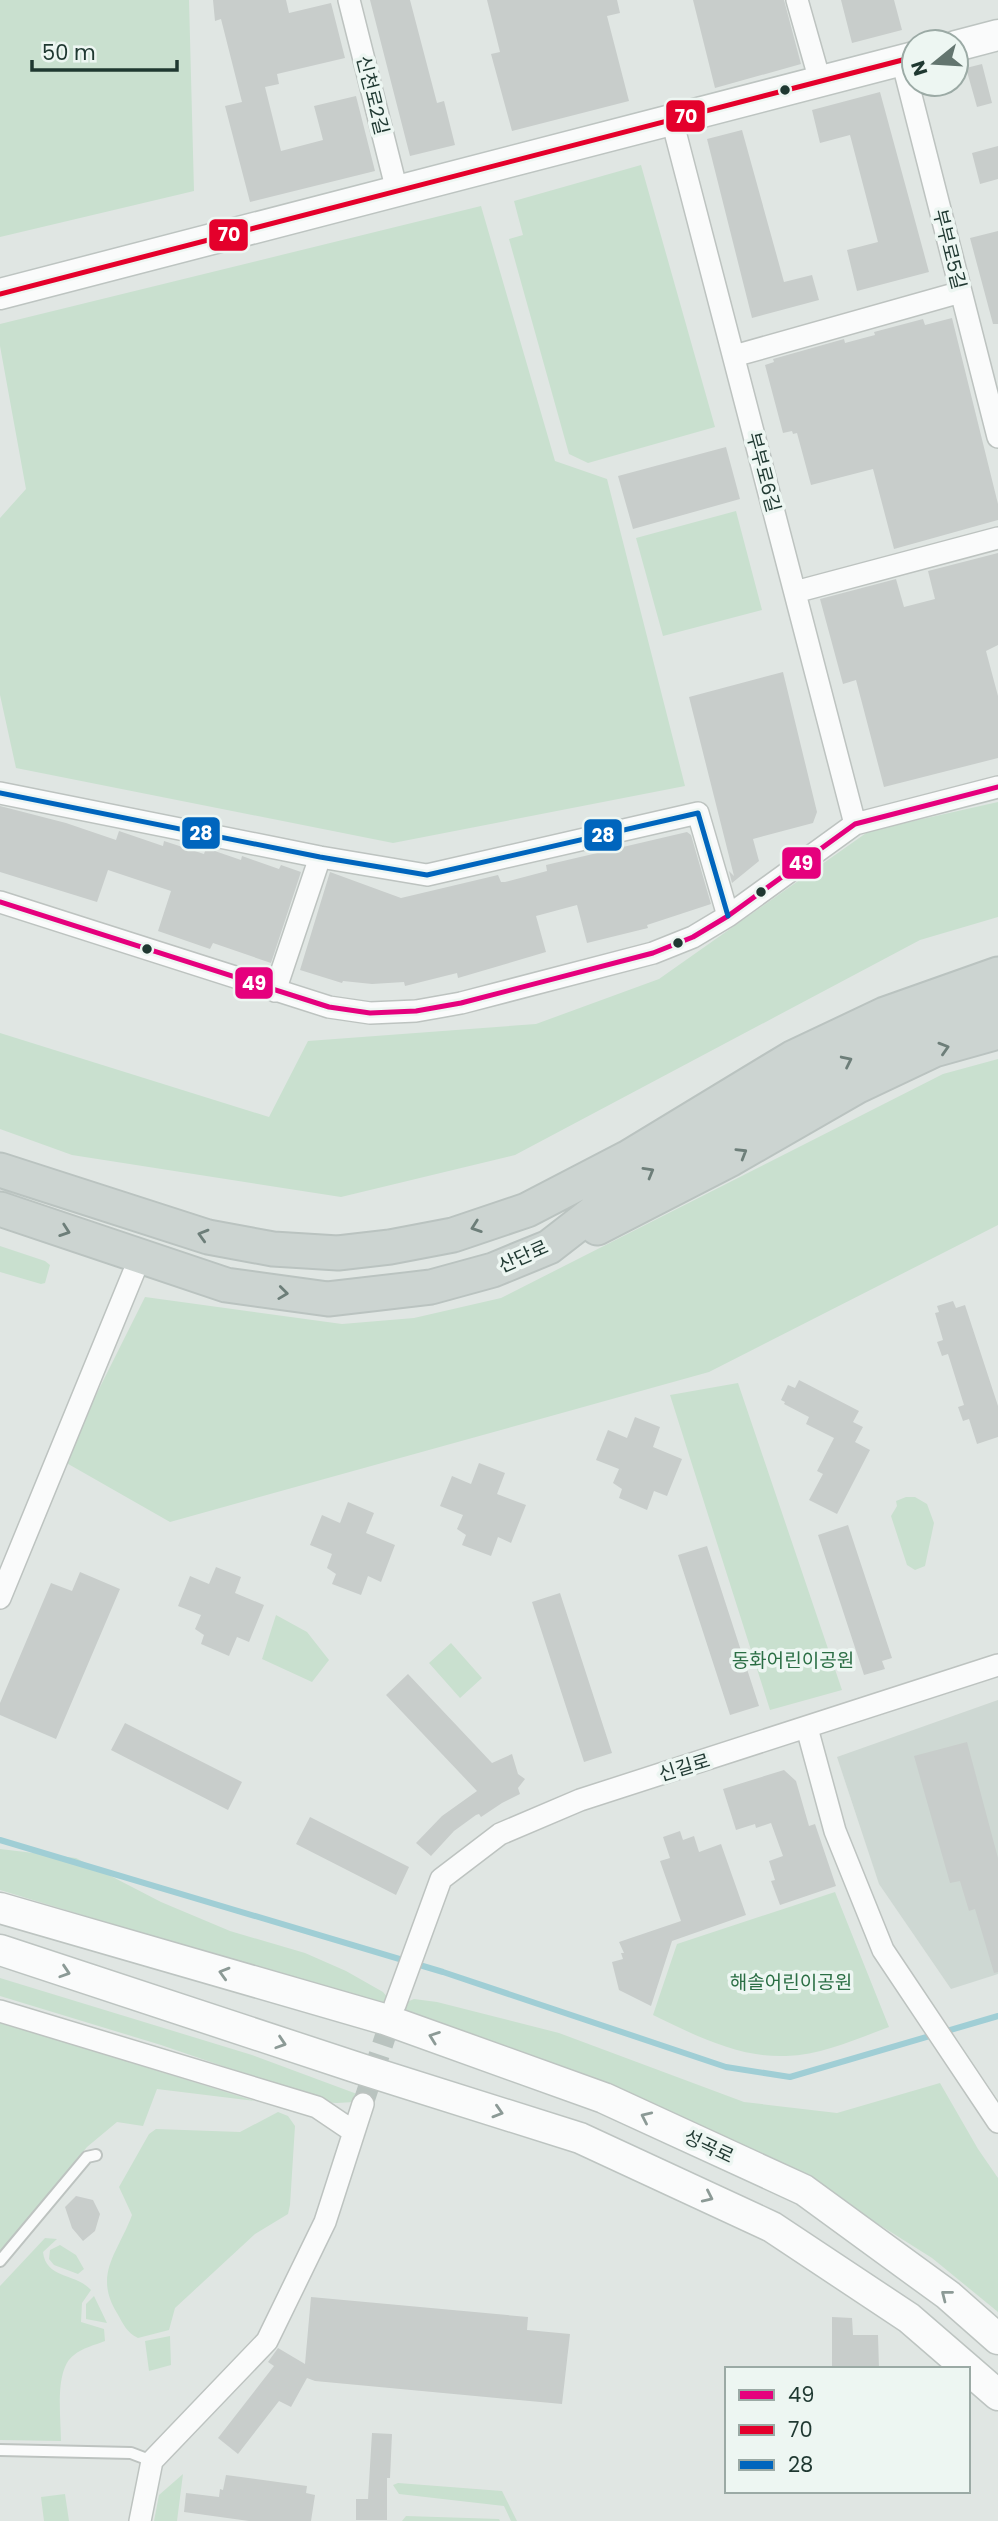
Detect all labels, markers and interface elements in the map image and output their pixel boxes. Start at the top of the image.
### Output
scale bar [32,28,177,72]
north arrow [900,28,970,98]
text: 50 m [42,38,96,67]
street label: 신천로2길 [350,53,395,138]
text: N [904,57,934,79]
unlabelled marker [778,83,792,97]
line badge: 70 [665,99,706,133]
text: 70 [675,103,697,130]
street label: 부부로5길 [927,206,973,292]
line badge: 70 [208,218,249,252]
text: 70 [218,221,240,248]
street label: 부부로6길 [740,429,787,515]
line badge: 28 [181,816,221,850]
line badge: 28 [583,818,623,852]
text: 28 [189,820,213,847]
text: 28 [591,822,615,849]
line badge: 49 [781,846,822,880]
text: 49 [789,850,813,877]
unlabelled marker [754,885,768,899]
unlabelled marker [671,936,685,950]
unlabelled marker [140,942,154,956]
line badge: 49 [234,966,274,1000]
text: 49 [242,970,266,997]
one-way arrow [937,1041,949,1056]
one-way arrow [840,1055,852,1069]
one-way arrow [735,1148,748,1161]
one-way arrow [641,1167,654,1180]
one-way arrow [470,1219,482,1233]
one-way arrow [58,1223,70,1237]
one-way arrow [198,1229,210,1243]
street label: 산단로 [494,1233,553,1279]
one-way arrow [277,1285,289,1300]
park label: 동화어린이공원 [732,1647,854,1674]
street label: 신길로 [655,1747,713,1788]
one-way arrow [58,1963,70,1978]
one-way arrow [218,1966,230,1981]
park label: 해솔어린이공원 [730,1969,852,1996]
one-way arrow [428,2031,440,2045]
one-way arrow [274,2035,286,2049]
one-way arrow [491,2104,503,2118]
one-way arrow [641,2112,654,2126]
street label: 성곡로 [679,2123,738,2170]
one-way arrow [701,2189,713,2203]
one-way arrow [942,2290,954,2303]
legend [725,2367,970,2493]
text: 49 [788,2380,814,2409]
text: 70 [788,2415,813,2444]
text: 28 [788,2450,813,2479]

